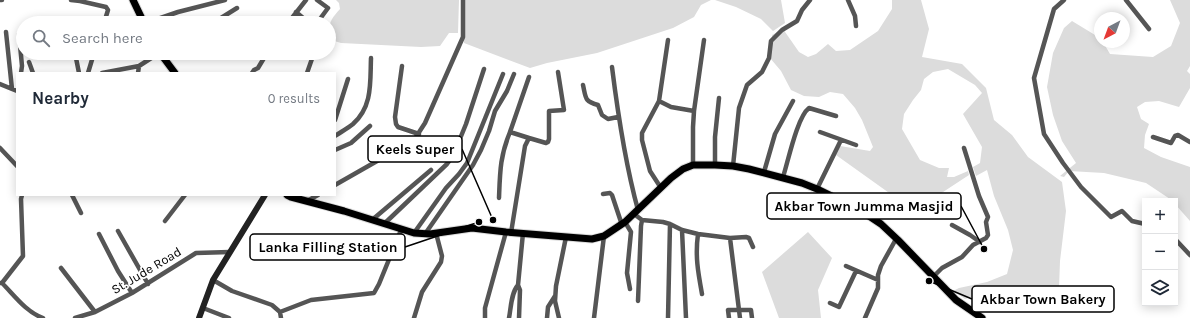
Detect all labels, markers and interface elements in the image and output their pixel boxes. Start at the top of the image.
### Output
north arrow [1094,12,1130,48]
search box [16,16,336,60]
icon: search [30,27,52,49]
text: Search here [62,29,143,47]
text: Nearby [32,88,89,108]
text: 0 results [268,91,320,106]
callout: Keels Super [368,136,462,162]
text: Keels Super [376,141,455,158]
callout: Akbar Town Jumma Masjid [767,193,961,219]
text: Akbar Town Jumma Masjid [775,198,953,215]
map controls [1142,198,1178,306]
button: + [1142,198,1178,234]
callout: Lanka Filling Station [250,234,405,260]
button: − [1142,234,1178,270]
text: Lanka Filling Station [258,239,398,256]
street label: St. Jude Road [109,244,184,297]
button: layers [1142,270,1178,306]
callout: Akbar Town Bakery [972,286,1114,312]
text: Akbar Town Bakery [980,291,1106,308]

